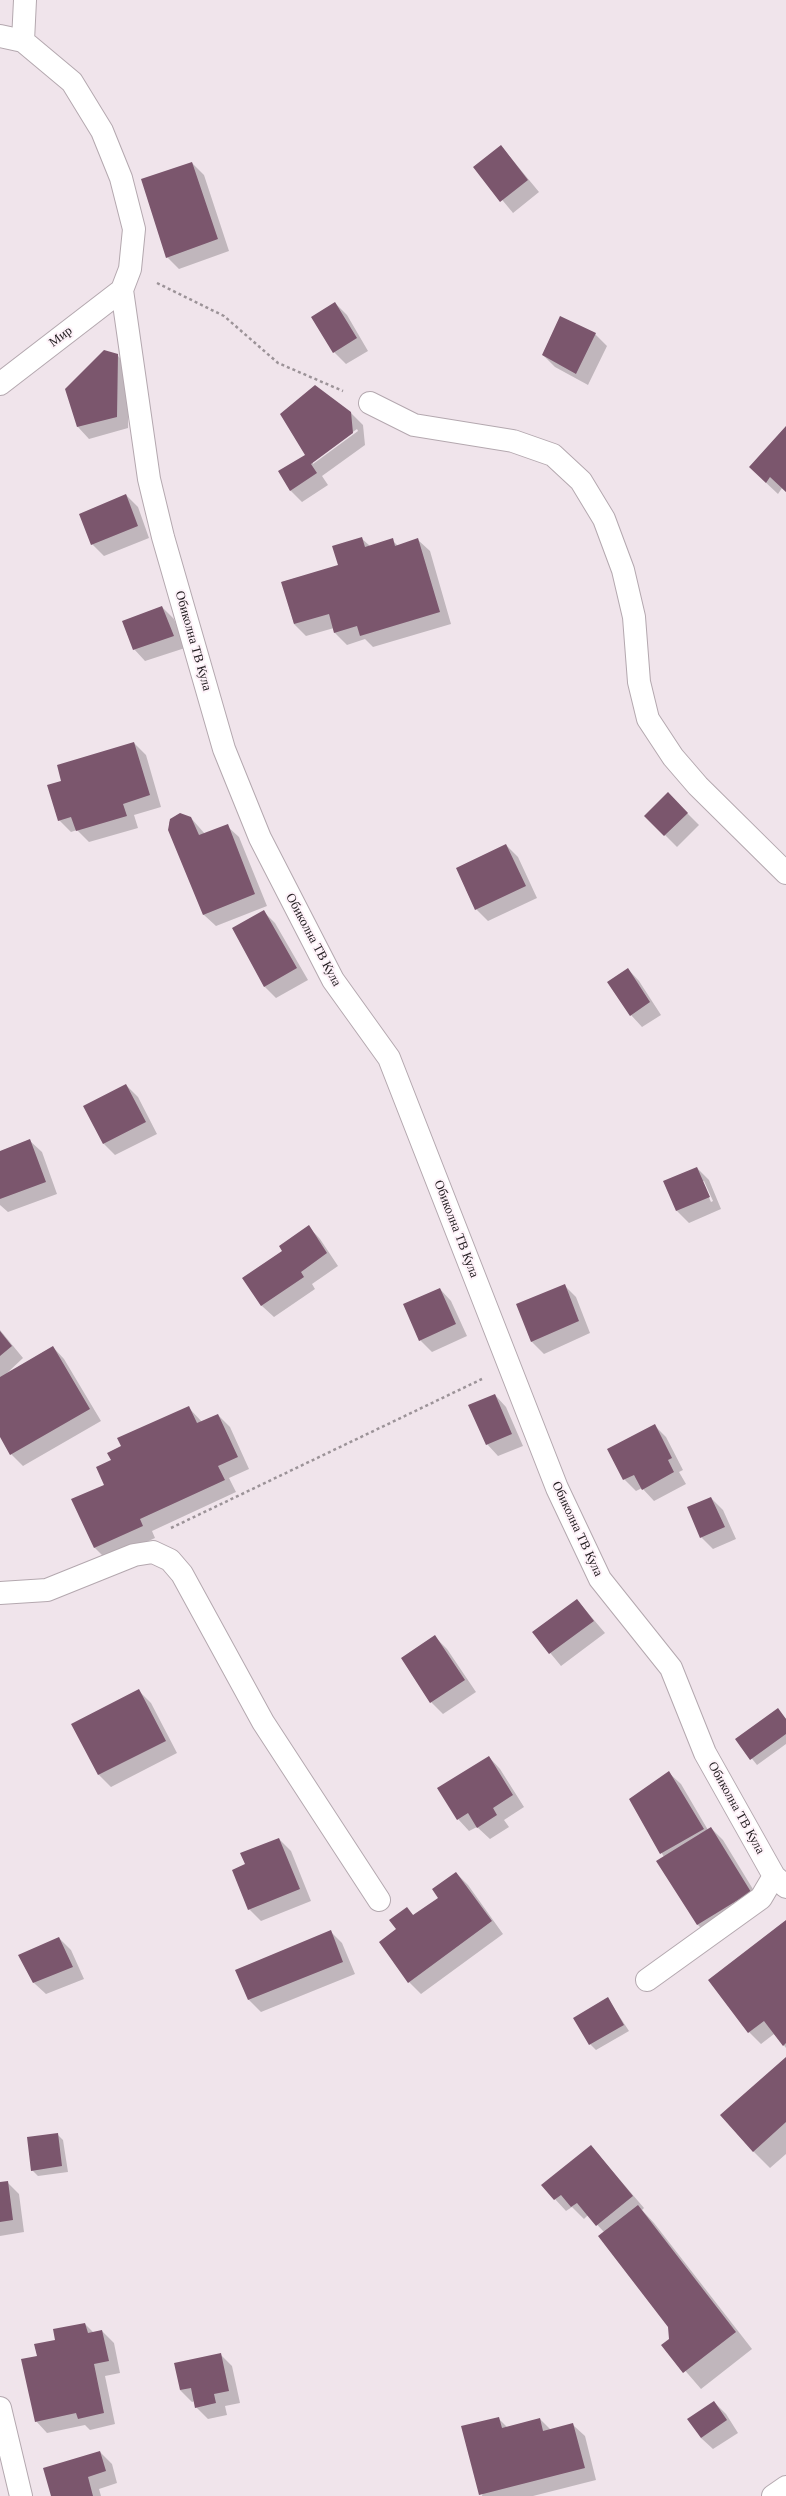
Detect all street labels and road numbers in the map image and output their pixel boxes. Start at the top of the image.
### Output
street label: Мир [46,323,76,351]
street label: Обиколна ТВ Кула [171,589,215,693]
street label: Обиколна ТВ Кула [282,891,344,989]
street label: Обиколна ТВ Кула [430,1178,482,1280]
street label: Обиколна ТВ Кула [548,1479,606,1579]
street label: Обиколна ТВ Кула [704,1759,768,1857]

